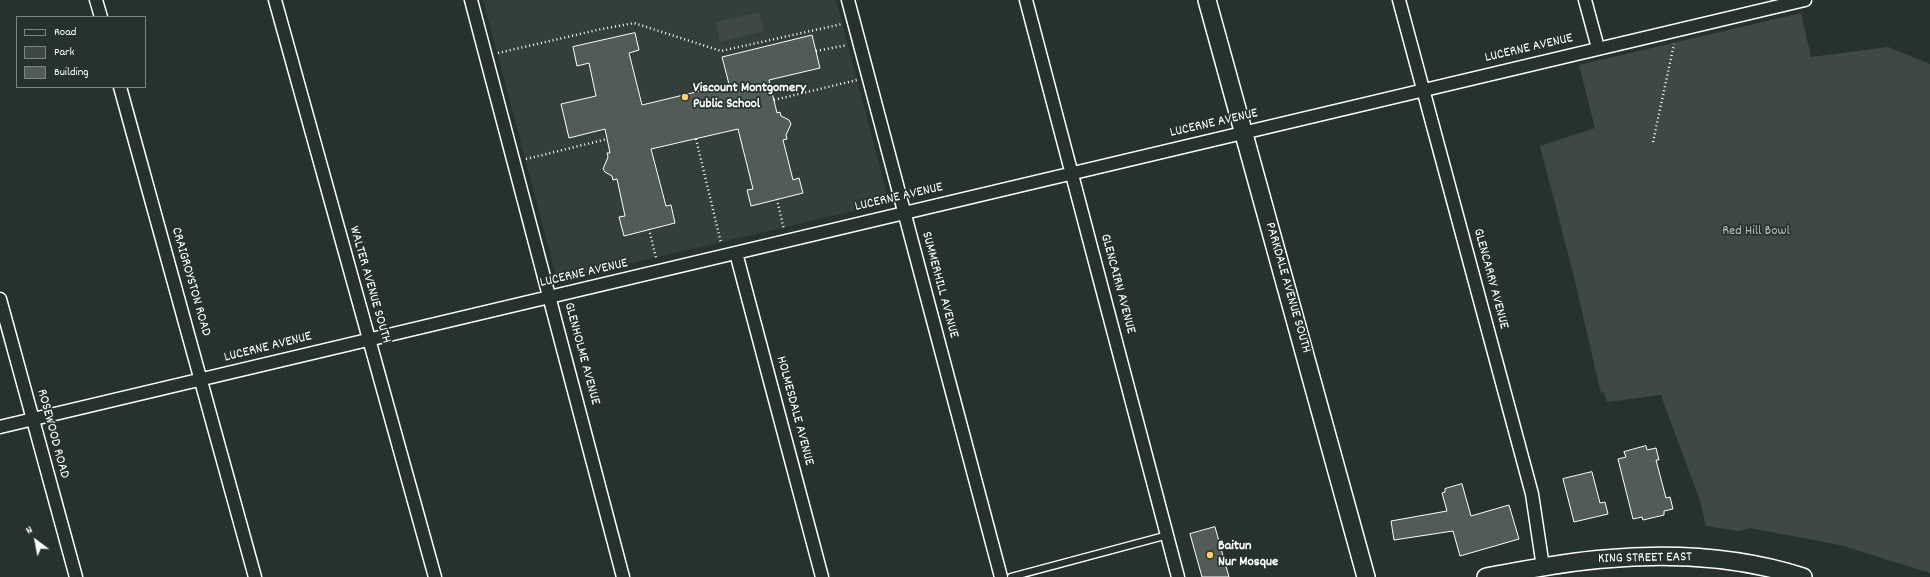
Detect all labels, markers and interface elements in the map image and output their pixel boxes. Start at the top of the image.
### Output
legend [16,16,146,88]
text: Road [54,24,76,41]
street label: LUCERNE AVENUE [1483,31,1575,67]
text: Park [54,44,74,61]
text: Building [54,64,89,81]
place label: Viscount Montgomery Public School [693,81,806,114]
marker: Viscount Montgomery Public School [680,92,690,102]
street label: LUCERNE AVENUE [1168,106,1260,142]
street label: LUCERNE AVENUE [853,180,945,216]
street label: PARKDALE AVENUE SOUTH [1260,221,1314,355]
street label: WALTER AVENUE SOUTH [344,224,394,346]
park label: Red Hill Bowl [1722,224,1790,240]
street label: CRAIGROYSTON ROAD [166,226,214,338]
street label: GLENCARRY AVENUE [1469,227,1511,331]
street label: SUMMERHILL AVENUE [917,230,961,340]
street label: GLENCAIRN AVENUE [1096,232,1138,336]
street label: LUCERNE AVENUE [538,256,630,292]
street label: GLENHOLME AVENUE [559,301,603,407]
street label: LUCERNE AVENUE [222,329,314,367]
street label: HOLMESDALE AVENUE [771,354,817,468]
street label: ROSEWOOD ROAD [32,388,72,480]
north arrow [16,521,56,561]
text: N [23,523,36,539]
place label: Baitun Nur Mosque [1218,539,1278,572]
marker: Baitun Nur Mosque [1205,550,1215,560]
street label: KING STREET EAST [1598,550,1692,568]

